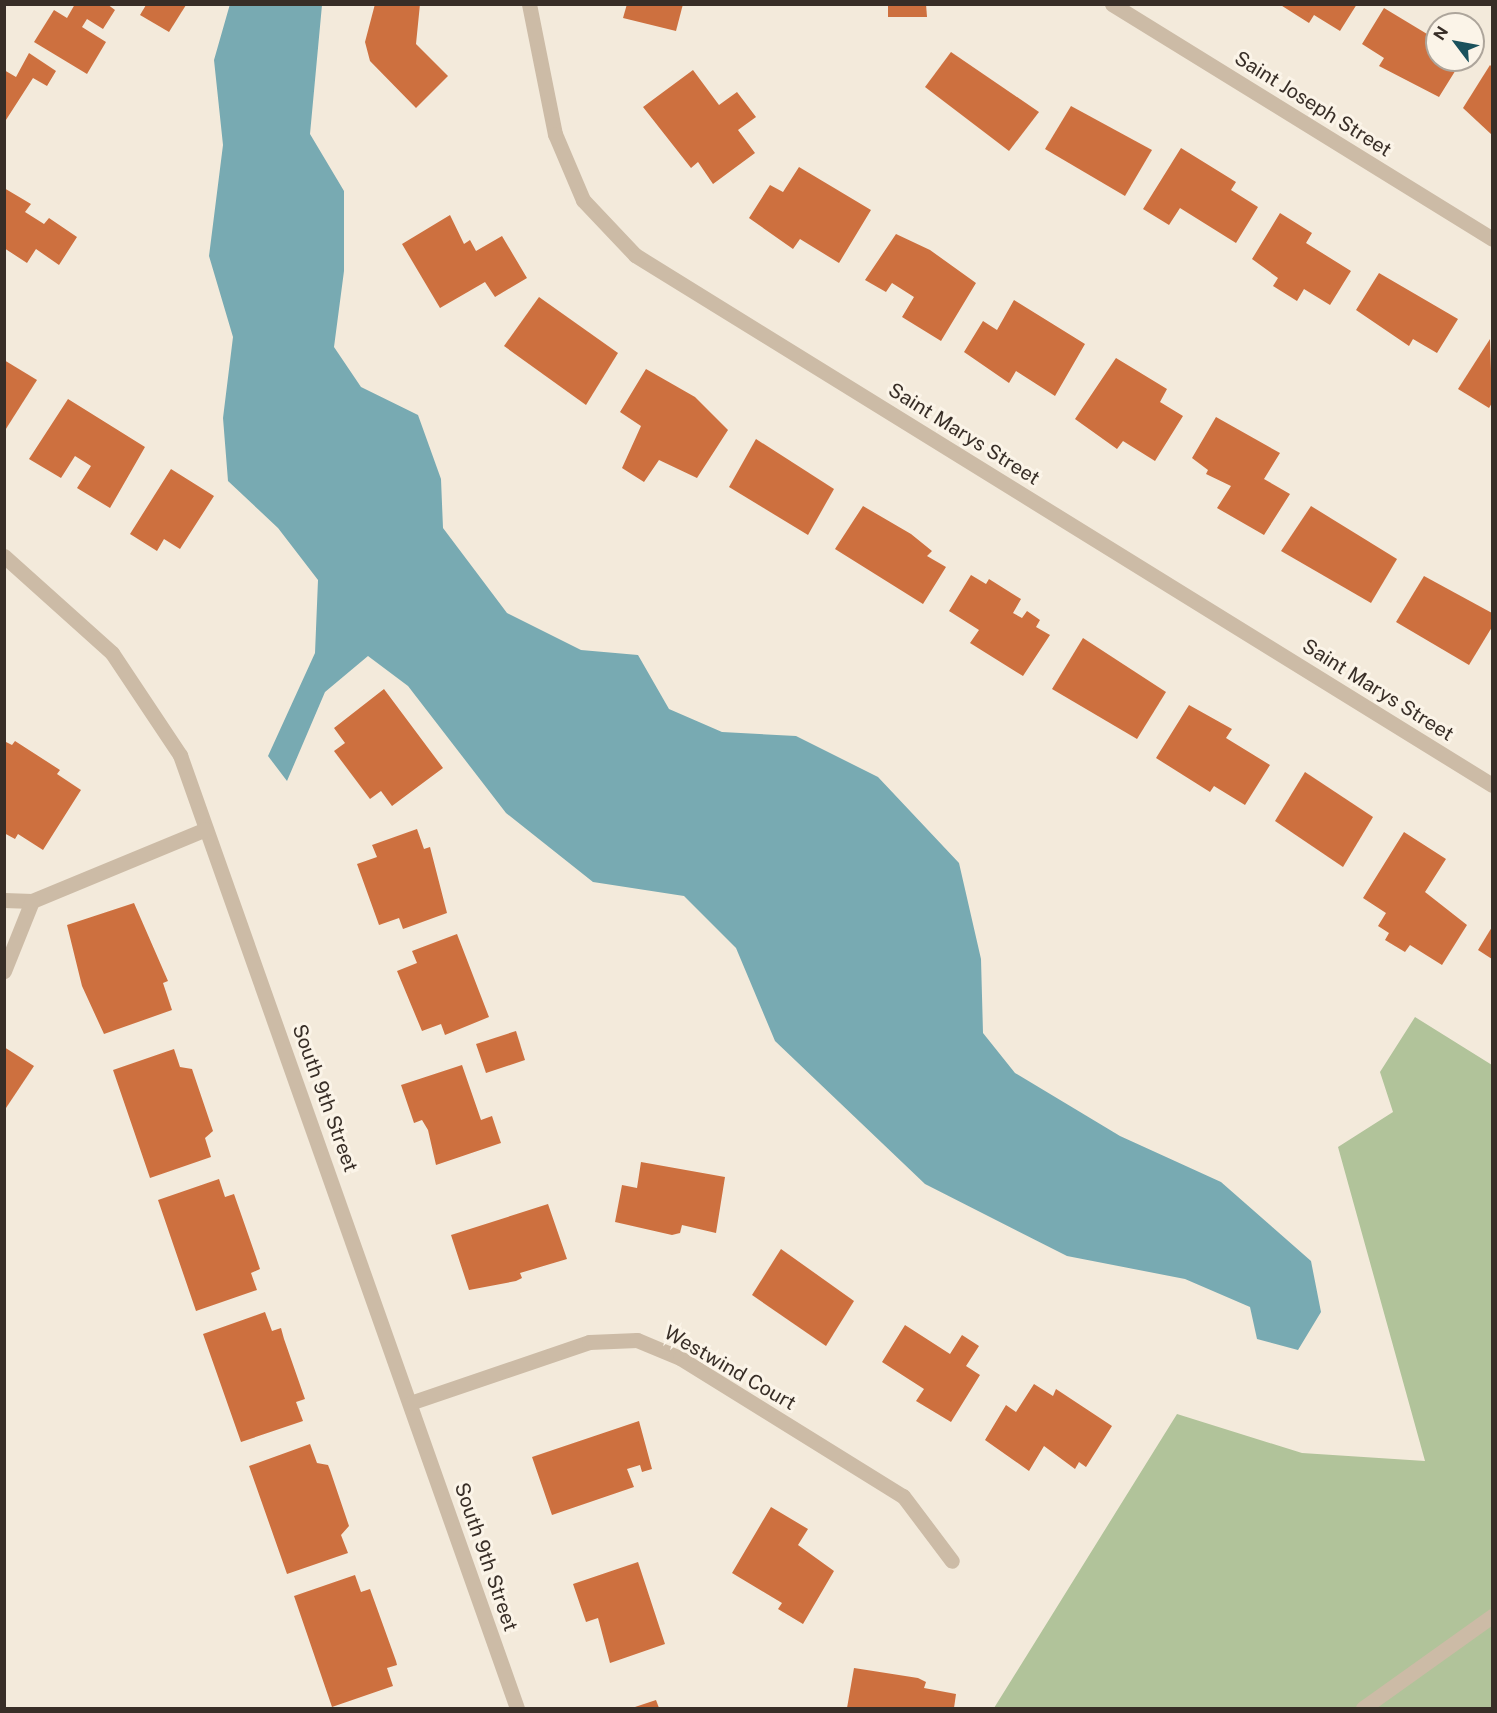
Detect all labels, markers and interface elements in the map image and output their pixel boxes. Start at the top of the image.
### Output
north arrow [1425,12,1485,72]
text: N [1430,23,1452,44]
street label: Saint Joseph Street [1230,46,1396,162]
street label: Saint Marys Street [884,378,1044,490]
street label: Saint Marys Street [1298,634,1458,746]
street label: South 9th Street [287,1021,363,1175]
street label: Westwind Court [660,1321,800,1415]
street label: South 9th Street [449,1480,523,1634]

